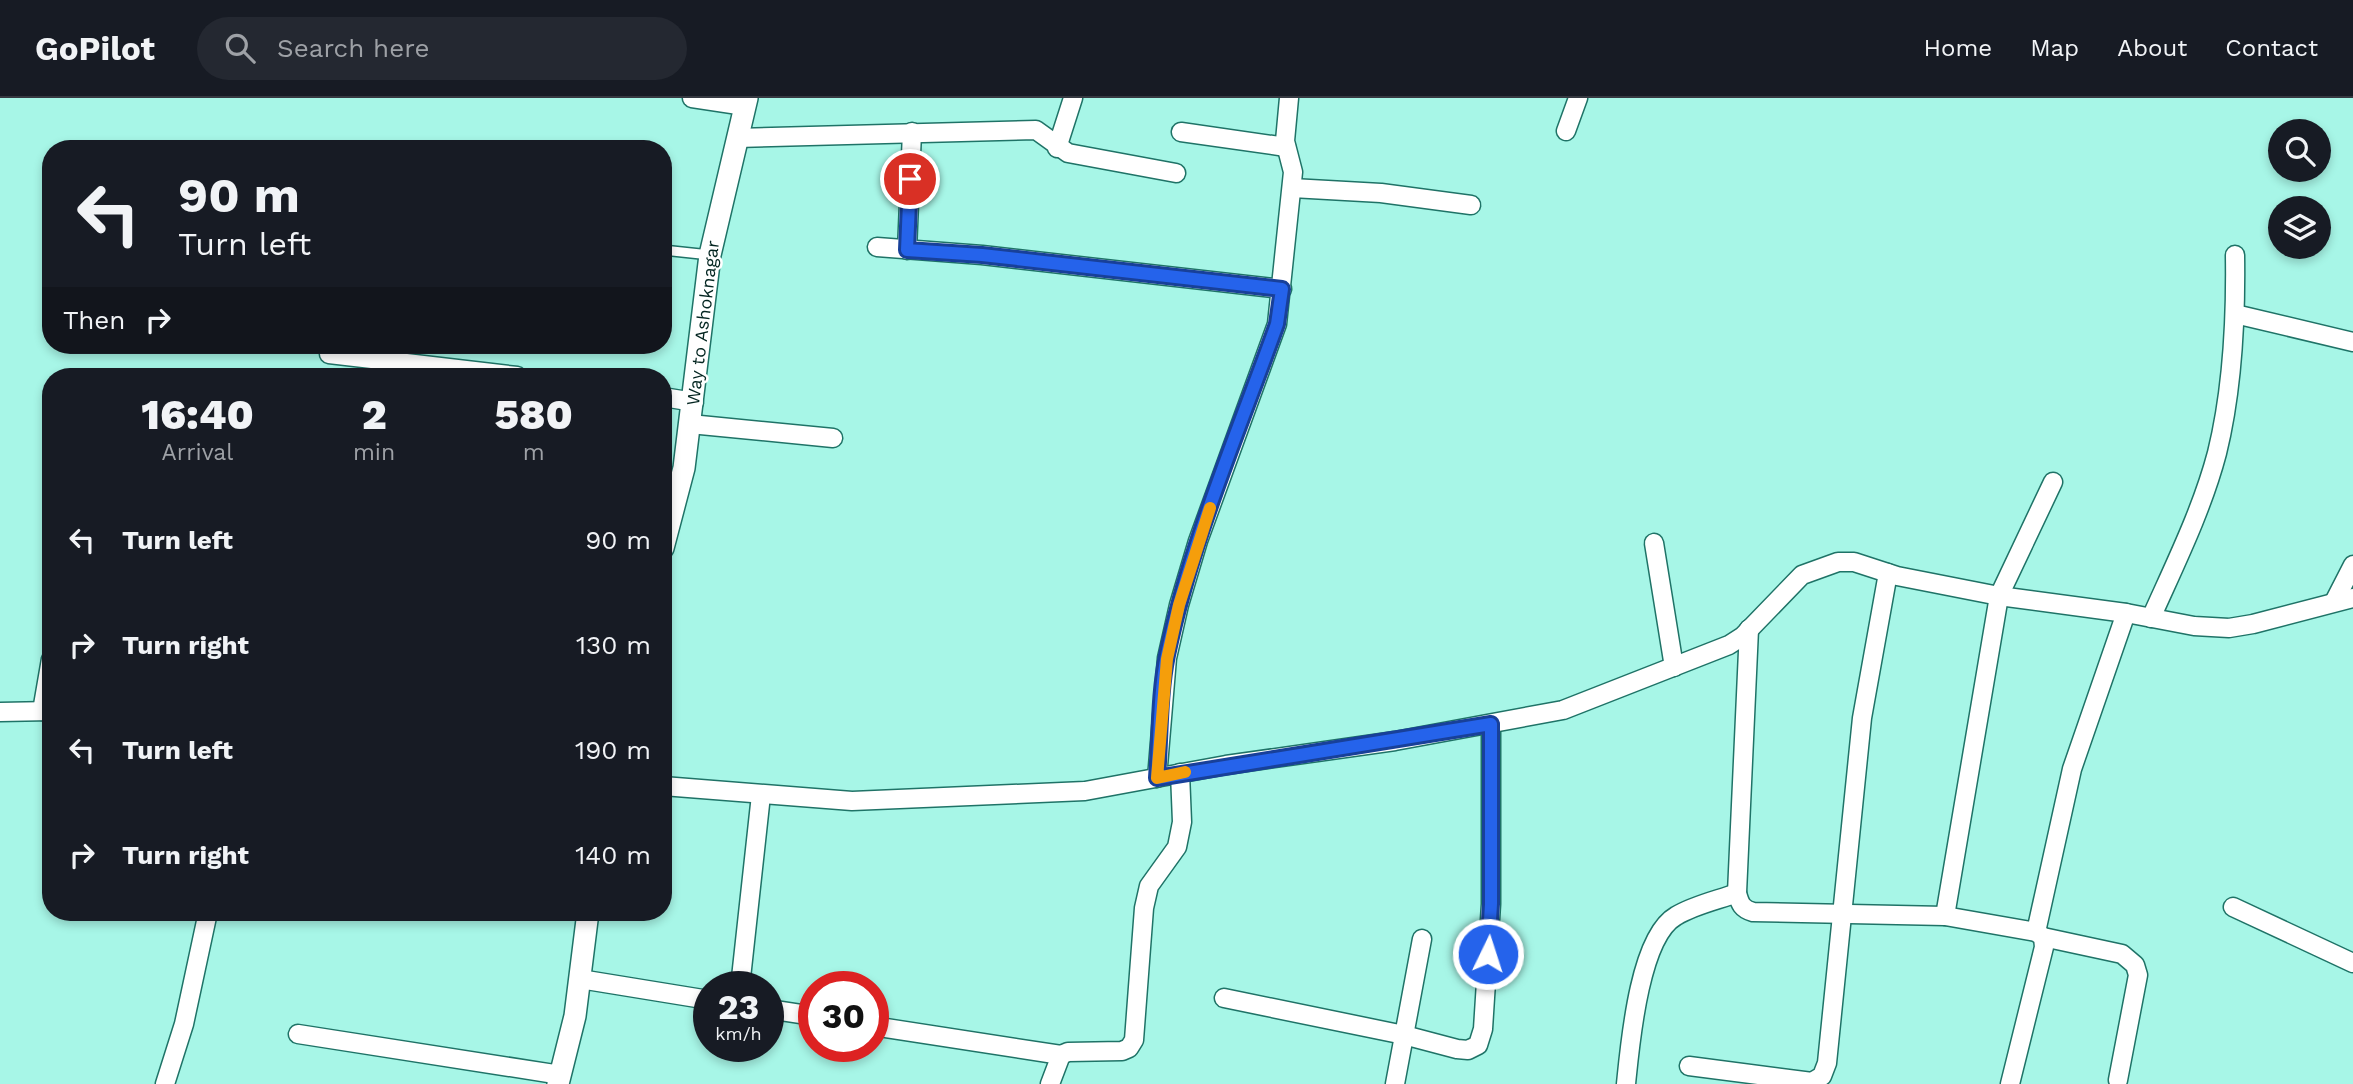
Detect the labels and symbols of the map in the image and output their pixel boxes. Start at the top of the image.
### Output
pin [880,149,940,209]
street label: Way to Ashoknagar [682,239,723,407]
position arrow [1451,917,1525,991]
speed limit sign: 30 [798,971,889,1062]

